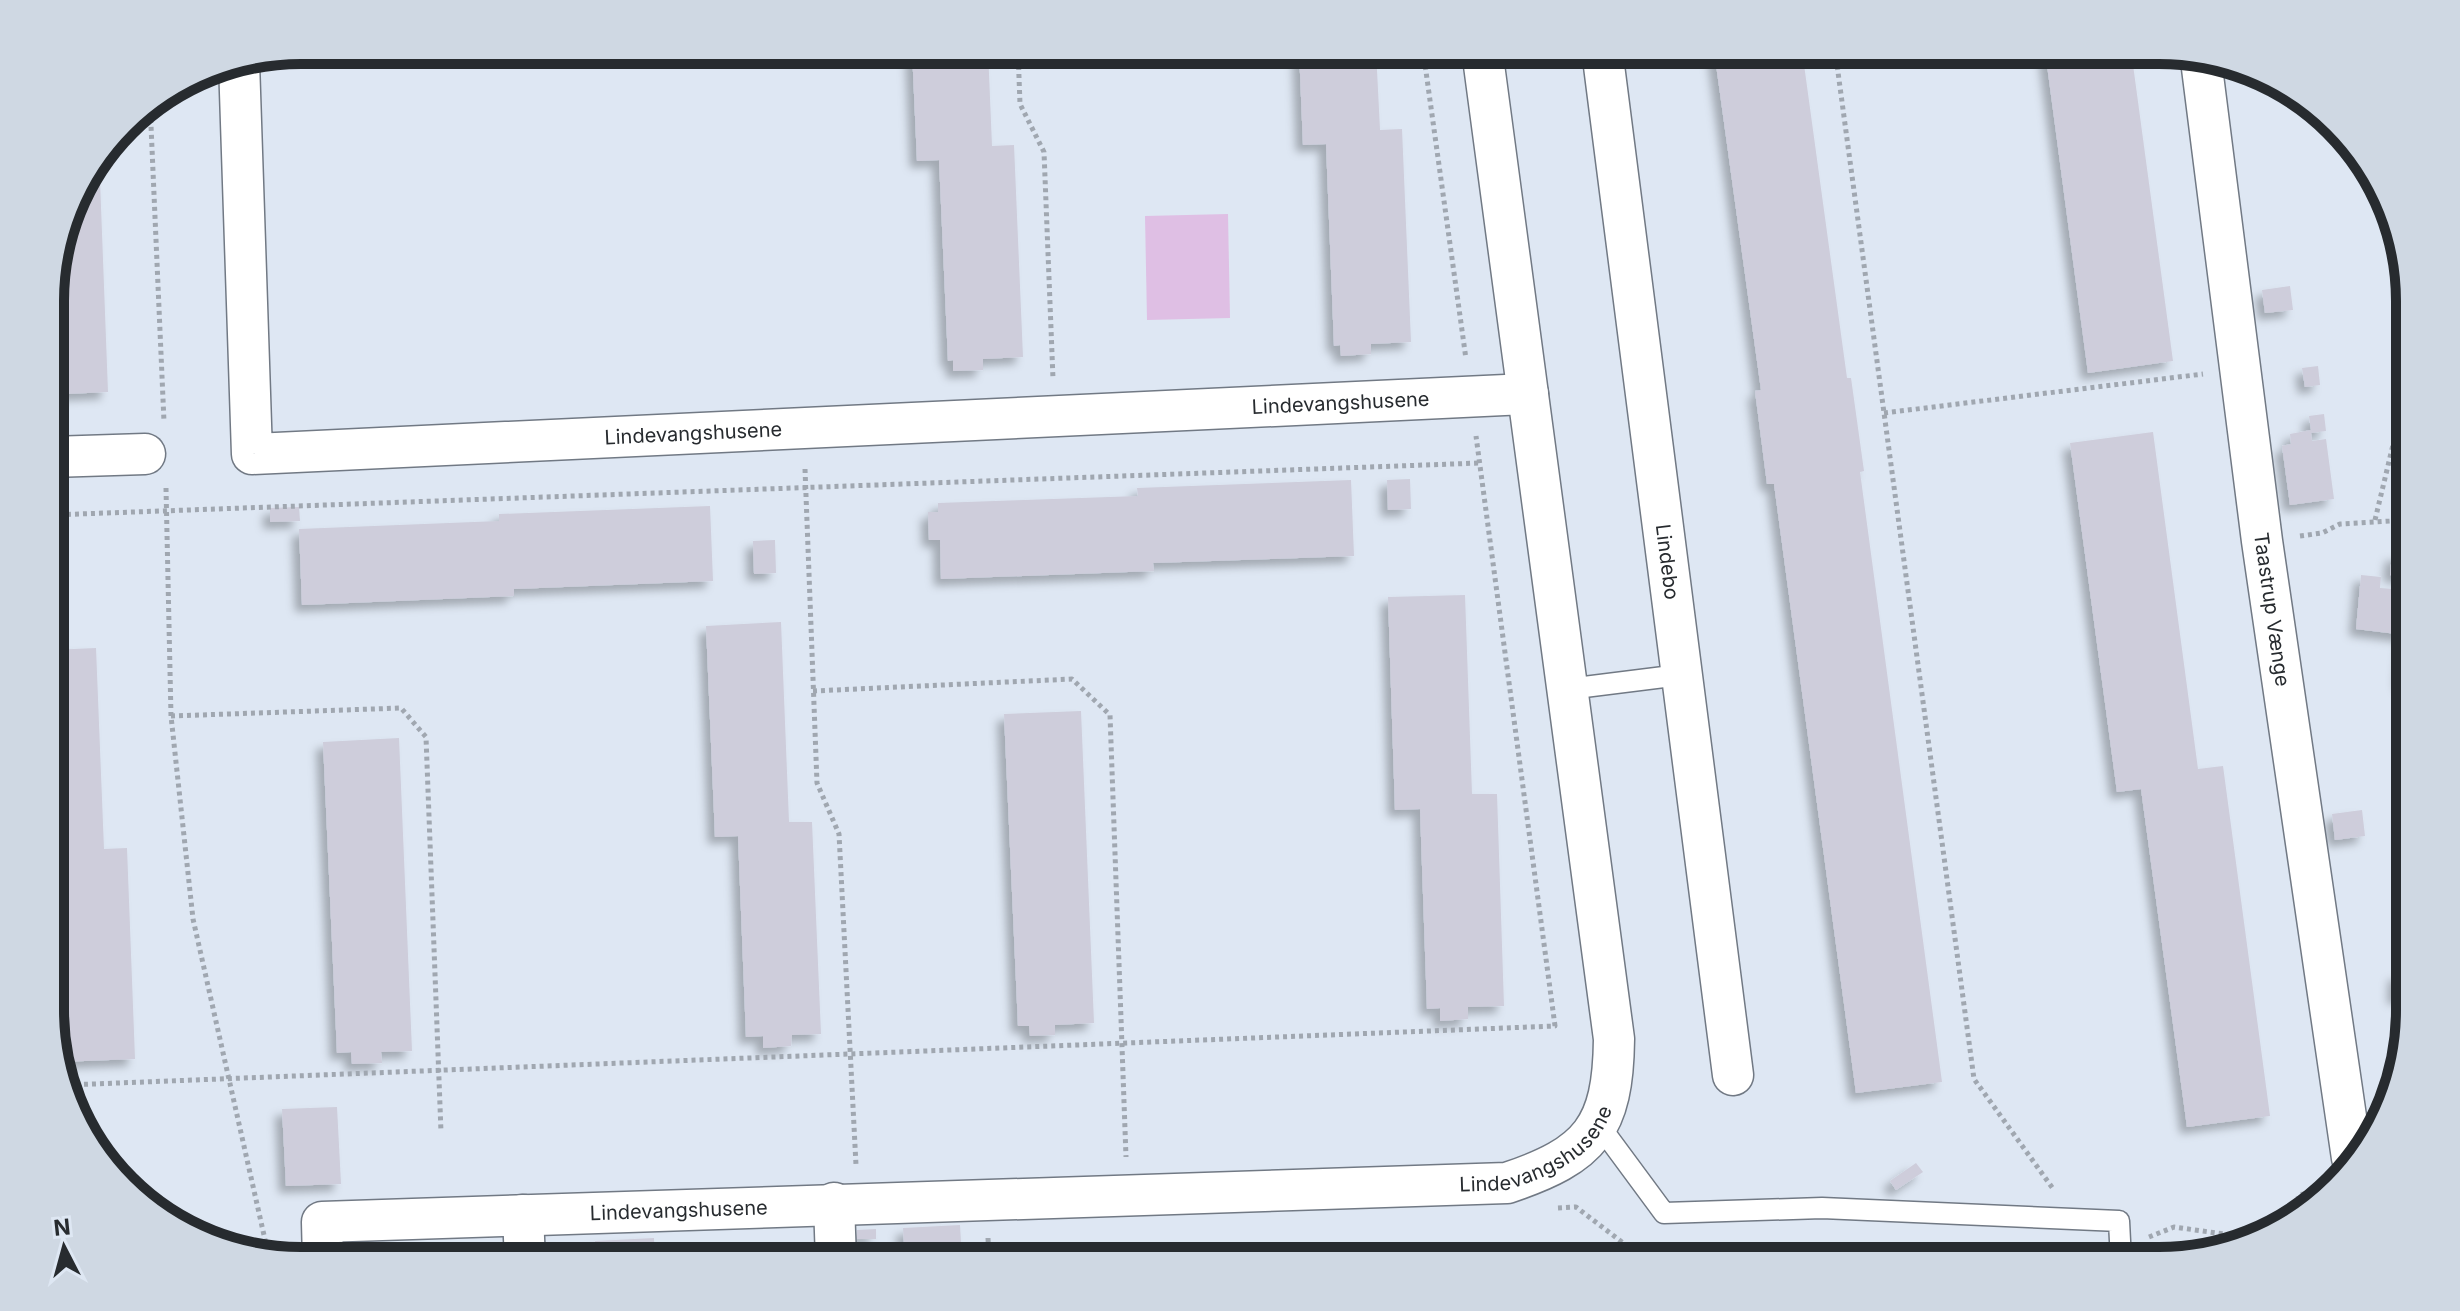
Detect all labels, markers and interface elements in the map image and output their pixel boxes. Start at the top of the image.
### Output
street label: Lindevangshusene [1251,387,1430,419]
street label: Lindevangshusene [604,417,783,449]
street label: Lindebo [1651,523,1684,601]
street label: Taastrup Vænge [2249,531,2295,688]
street label: Lindevangshusene [1459,1102,1617,1197]
street label: Lindevangshusene [589,1195,768,1225]
north arrow [24,1207,104,1287]
text: N [52,1213,72,1241]

